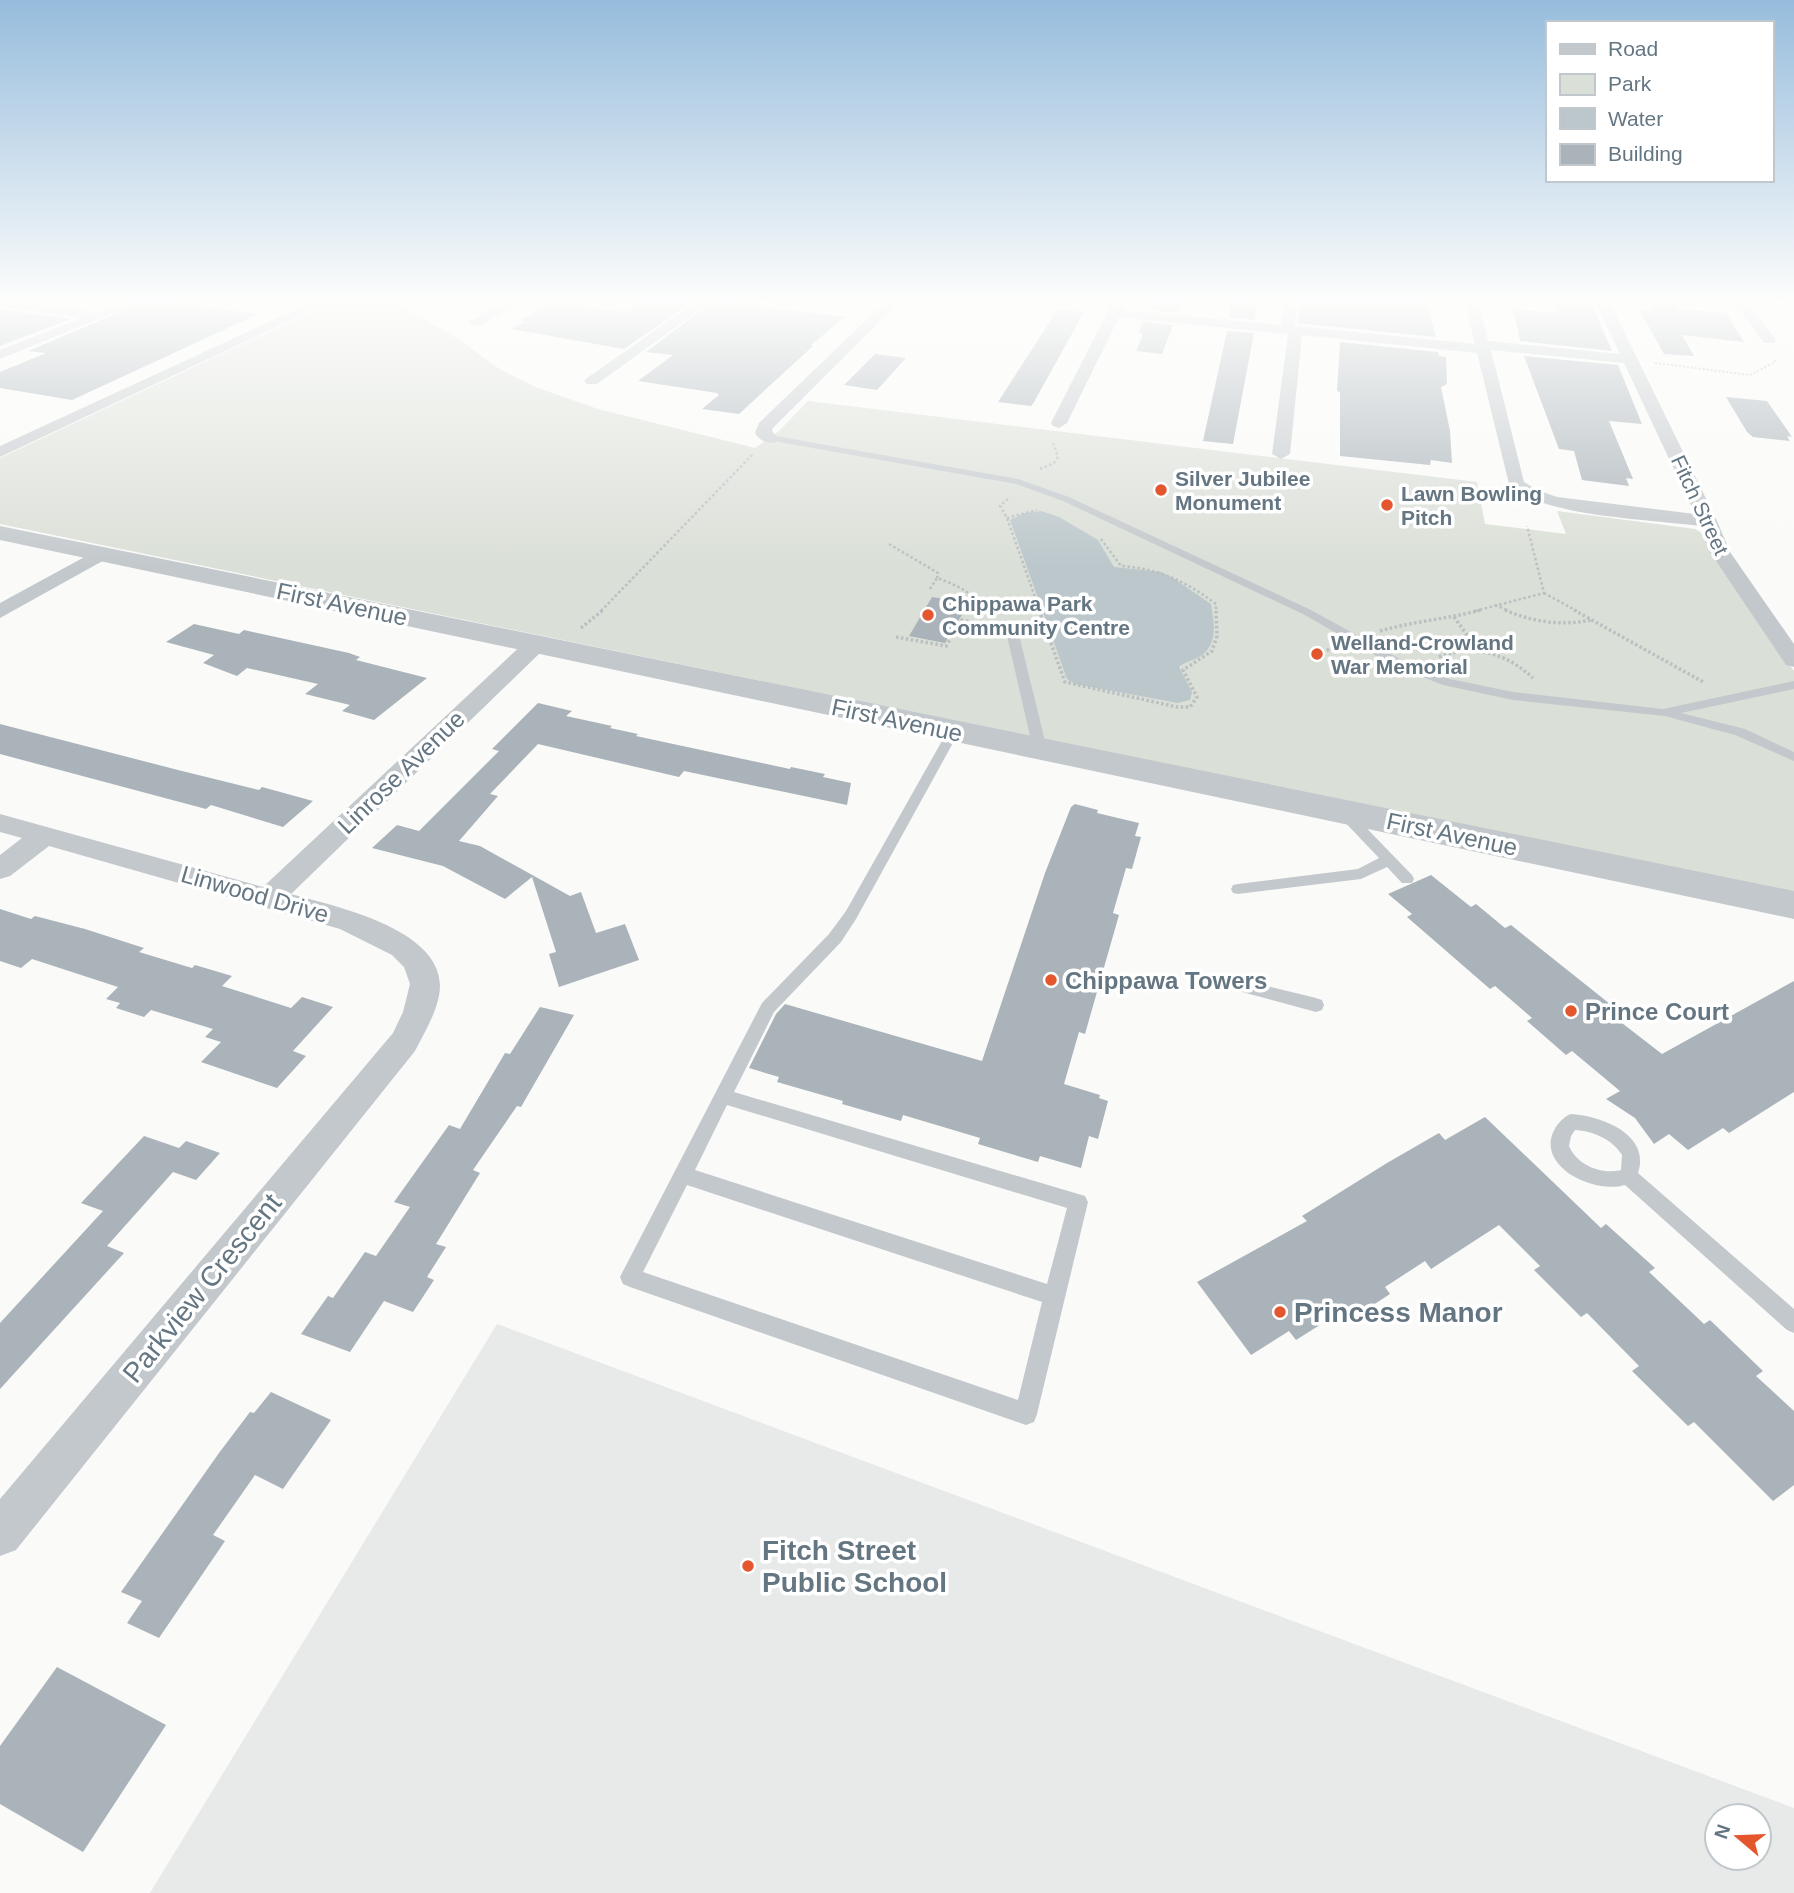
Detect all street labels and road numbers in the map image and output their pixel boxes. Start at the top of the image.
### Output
street label: Fitch Street [1667,451,1733,559]
street label: First Avenue [274,577,410,631]
street label: First Avenue [829,693,965,747]
street label: Linrose Avenue [332,705,470,839]
street label: First Avenue [1384,807,1520,861]
street label: Linwood Drive [178,860,332,928]
street label: Parkview Crescent [117,1187,288,1388]

